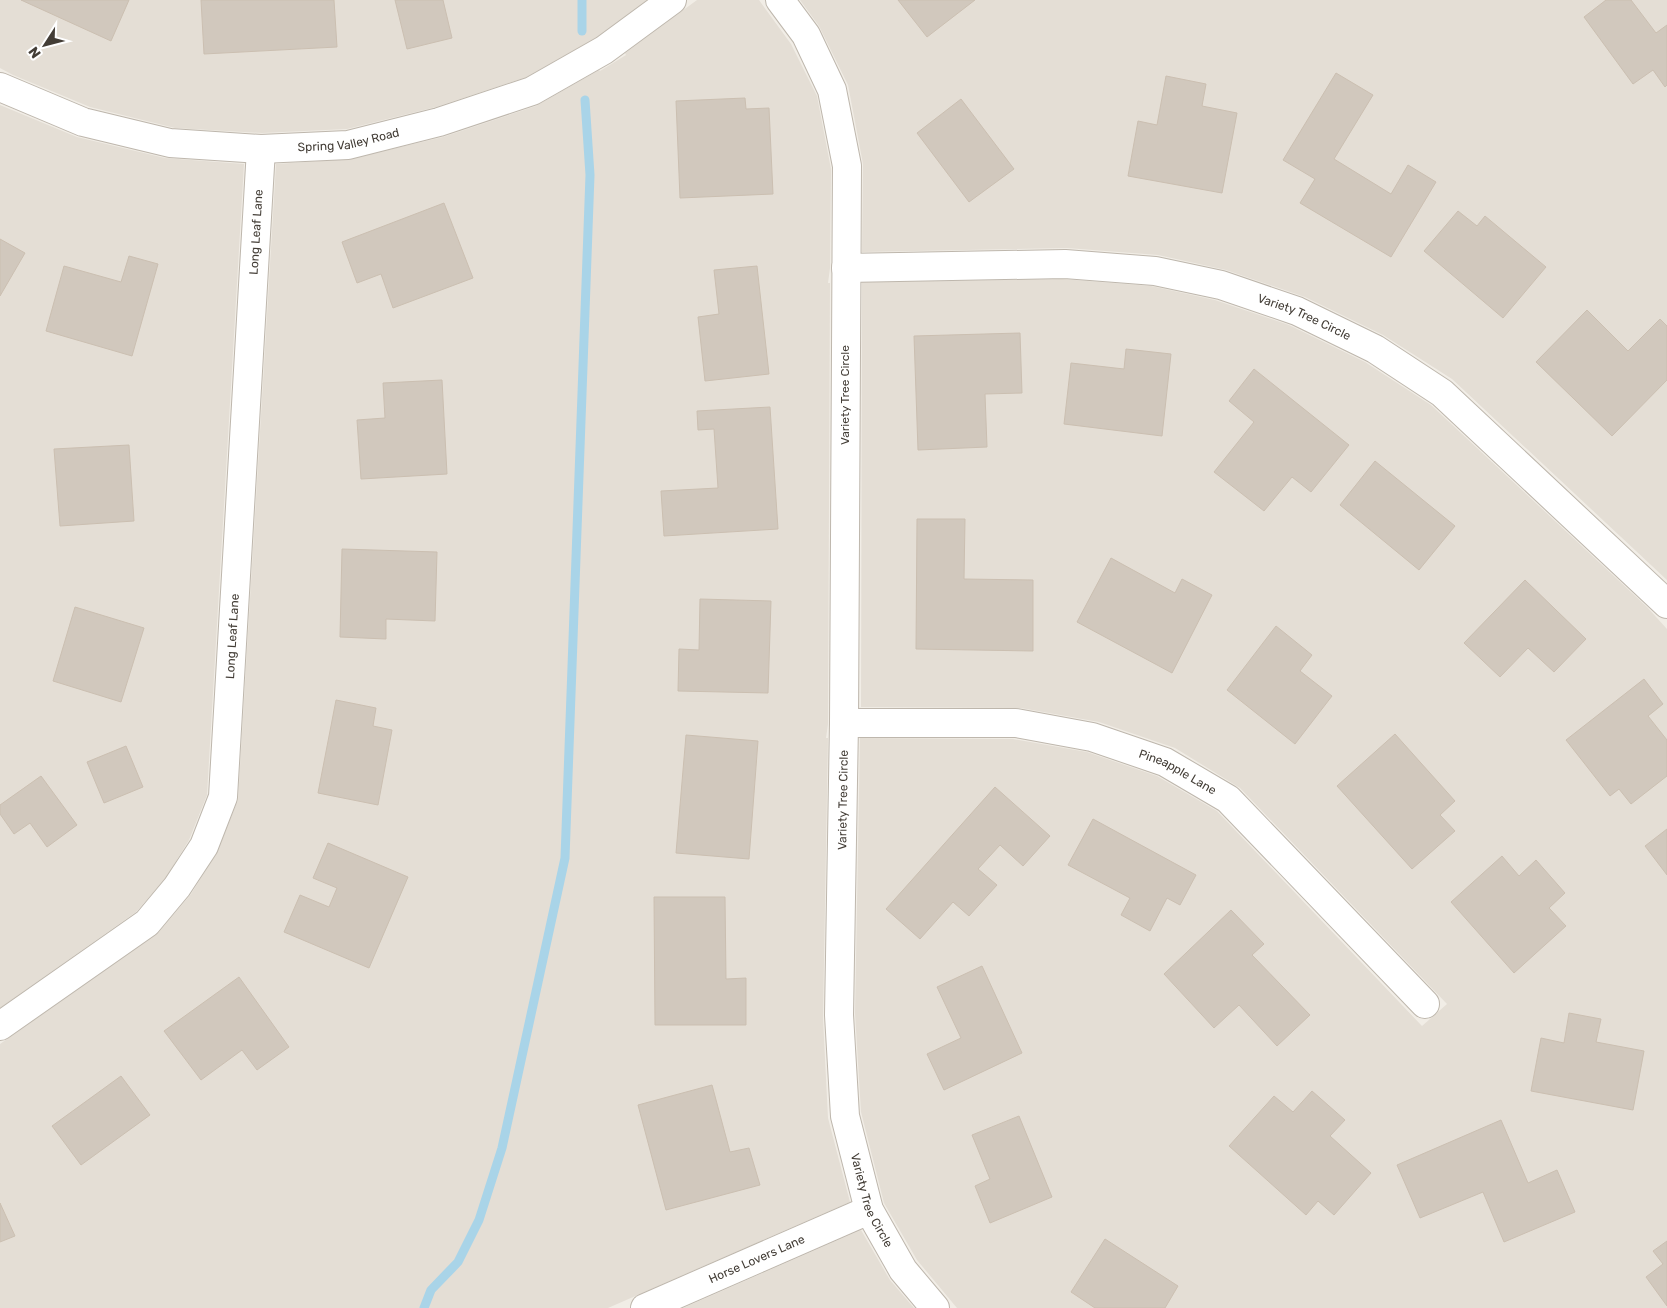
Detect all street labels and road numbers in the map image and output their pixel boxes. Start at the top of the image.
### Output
street label: Spring Valley Road [297,125,401,154]
street label: Long Leaf Lane [247,189,266,275]
street label: Variety Tree Circle [1256,291,1353,343]
street label: Variety Tree Circle [838,345,852,445]
street label: Long Leaf Lane [223,593,242,679]
street label: Pineapple Lane [1137,747,1219,798]
street label: Variety Tree Circle [835,750,851,850]
street label: Variety Tree Circle [848,1152,896,1250]
street label: Horse Lovers Lane [707,1232,807,1286]

